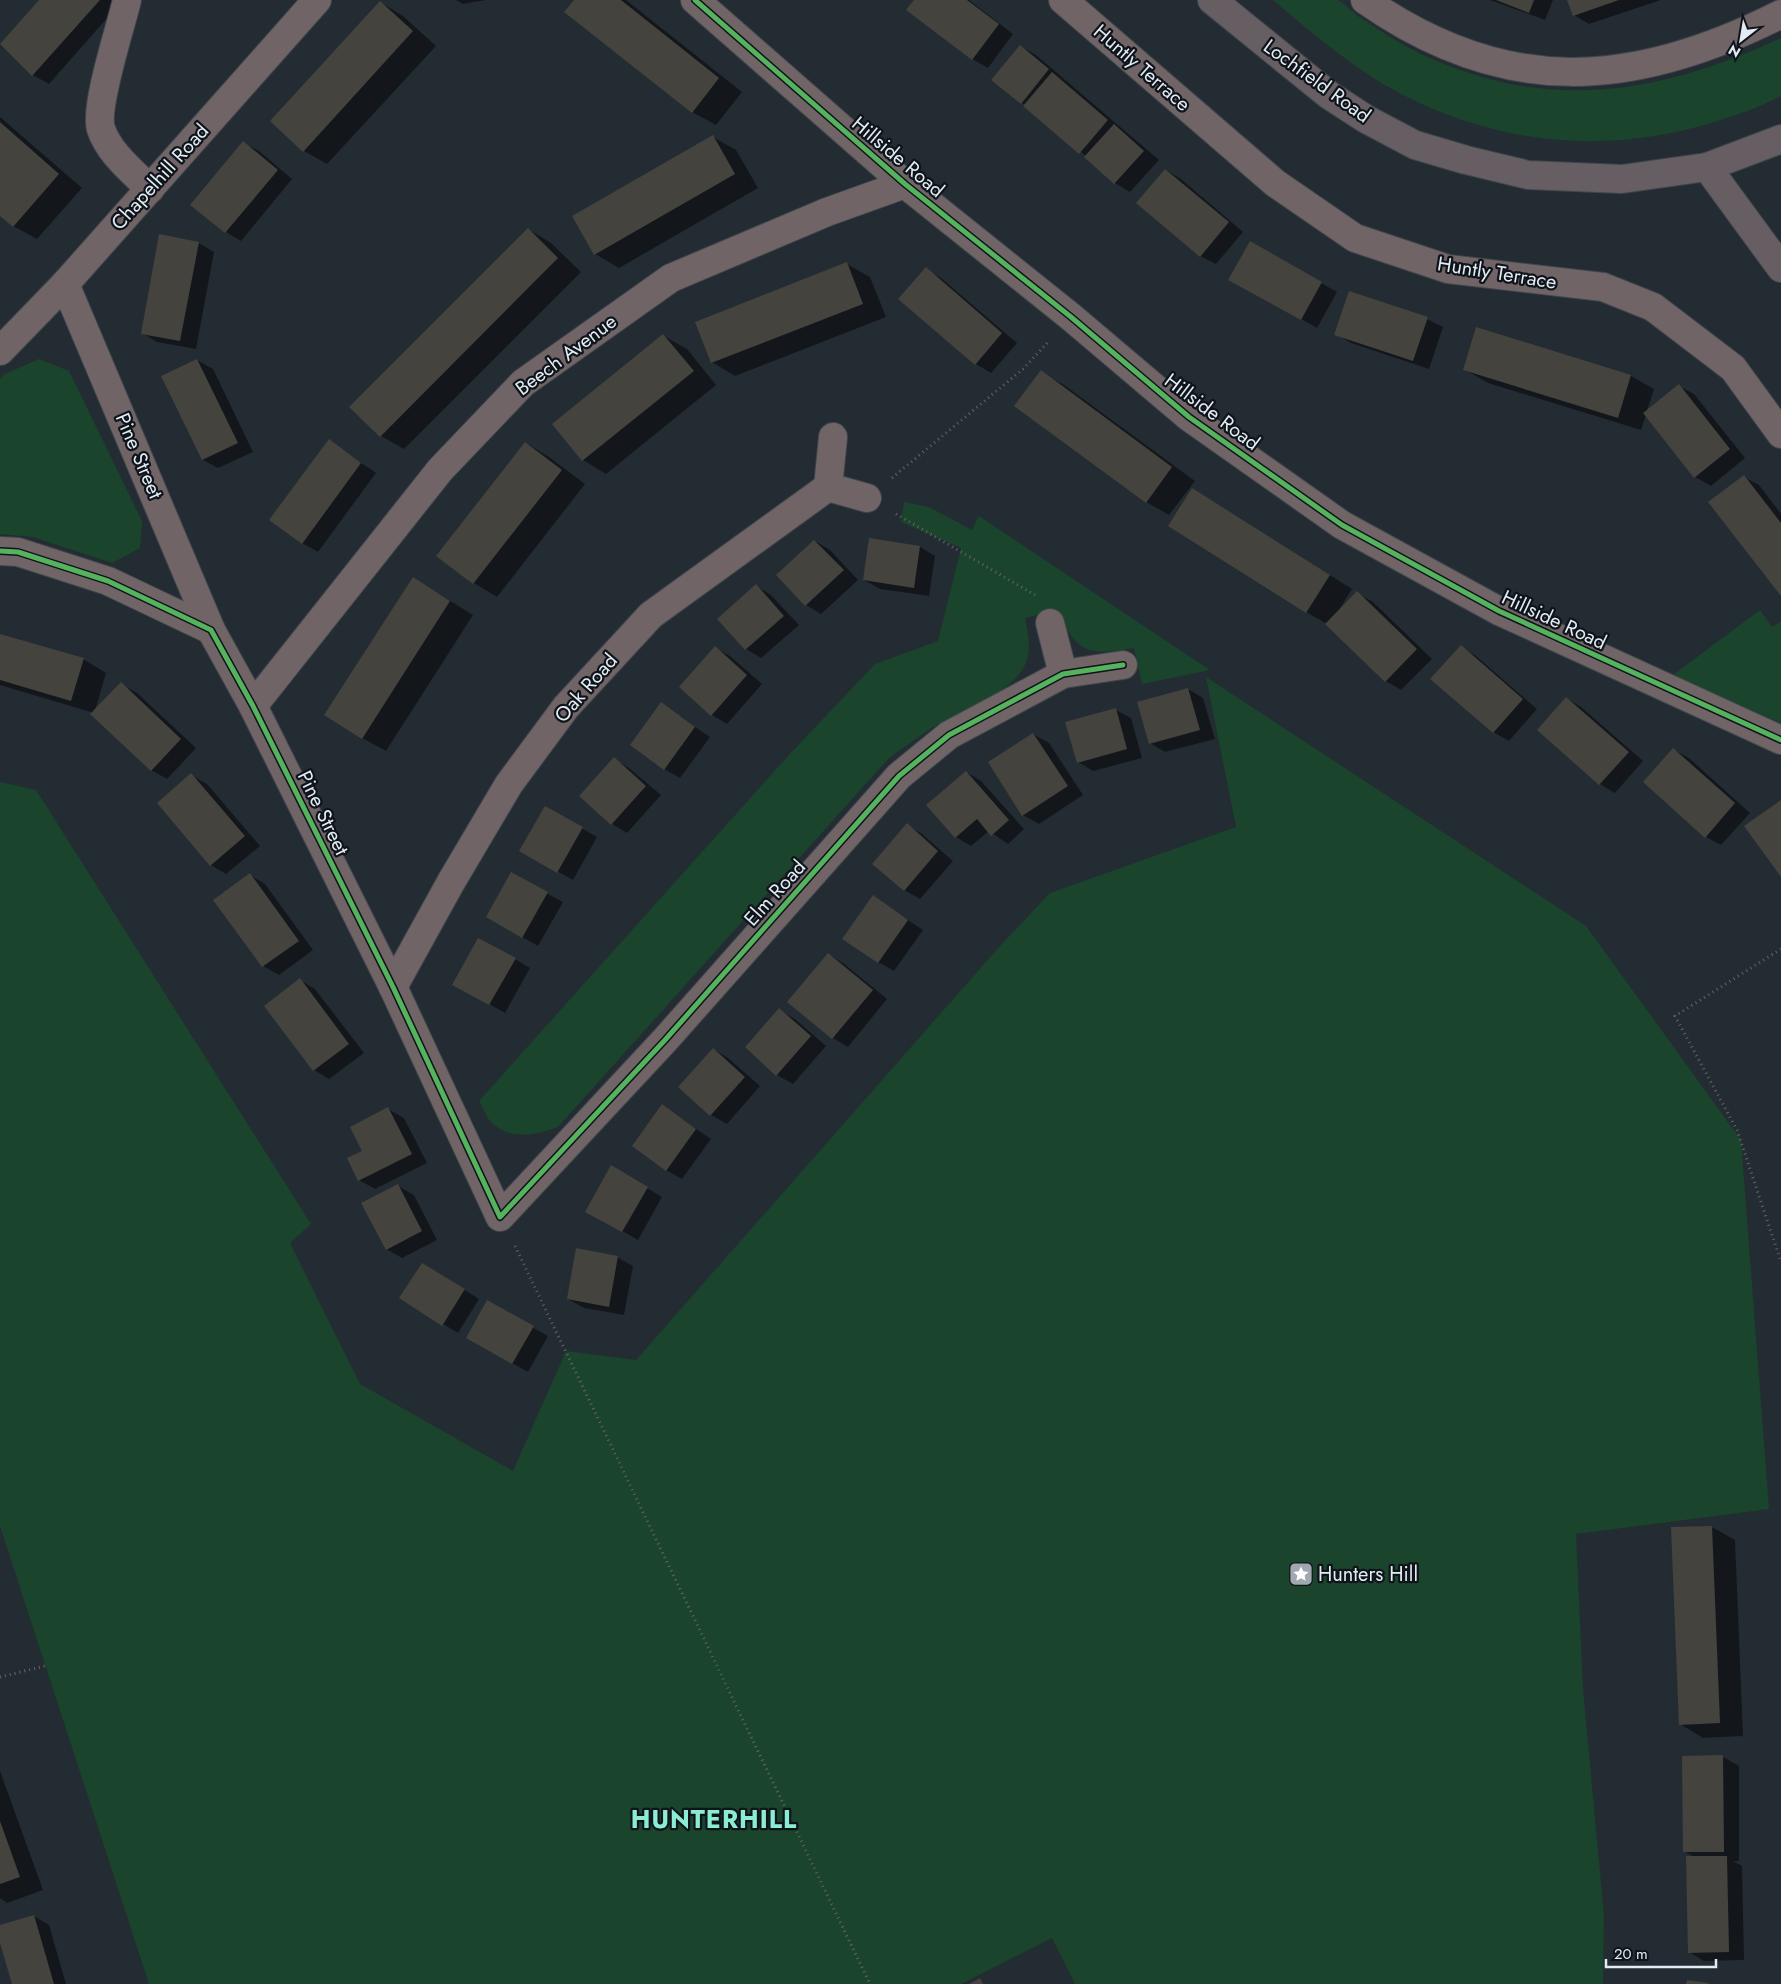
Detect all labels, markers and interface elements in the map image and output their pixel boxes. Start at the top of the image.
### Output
north arrow [1716,15,1766,65]
street label: Huntly Terrace [1087,18,1197,118]
street label: Lochfield Road [1257,32,1377,130]
text: N [1724,40,1744,63]
street label: Hillside Road [845,110,951,204]
street label: Chapelhill Road [104,117,216,237]
street label: Huntly Terrace [1435,249,1559,297]
street label: Beech Avenue [509,307,623,403]
street label: Hillside Road [1158,366,1266,458]
street label: Pine Street [108,409,170,504]
street label: Hillside Road [1497,583,1611,657]
street label: Oak Road [548,647,624,729]
street label: Pine Street [290,766,356,860]
street label: Elm Road [737,853,813,933]
place label: Hunters Hill [1318,1560,1418,1589]
place icon: Hunters Hill [1288,1561,1314,1587]
district label: HUNTERHILL [631,1801,797,1837]
scale bar [1606,1936,1716,1968]
text: 20 m [1614,1943,1648,1965]

